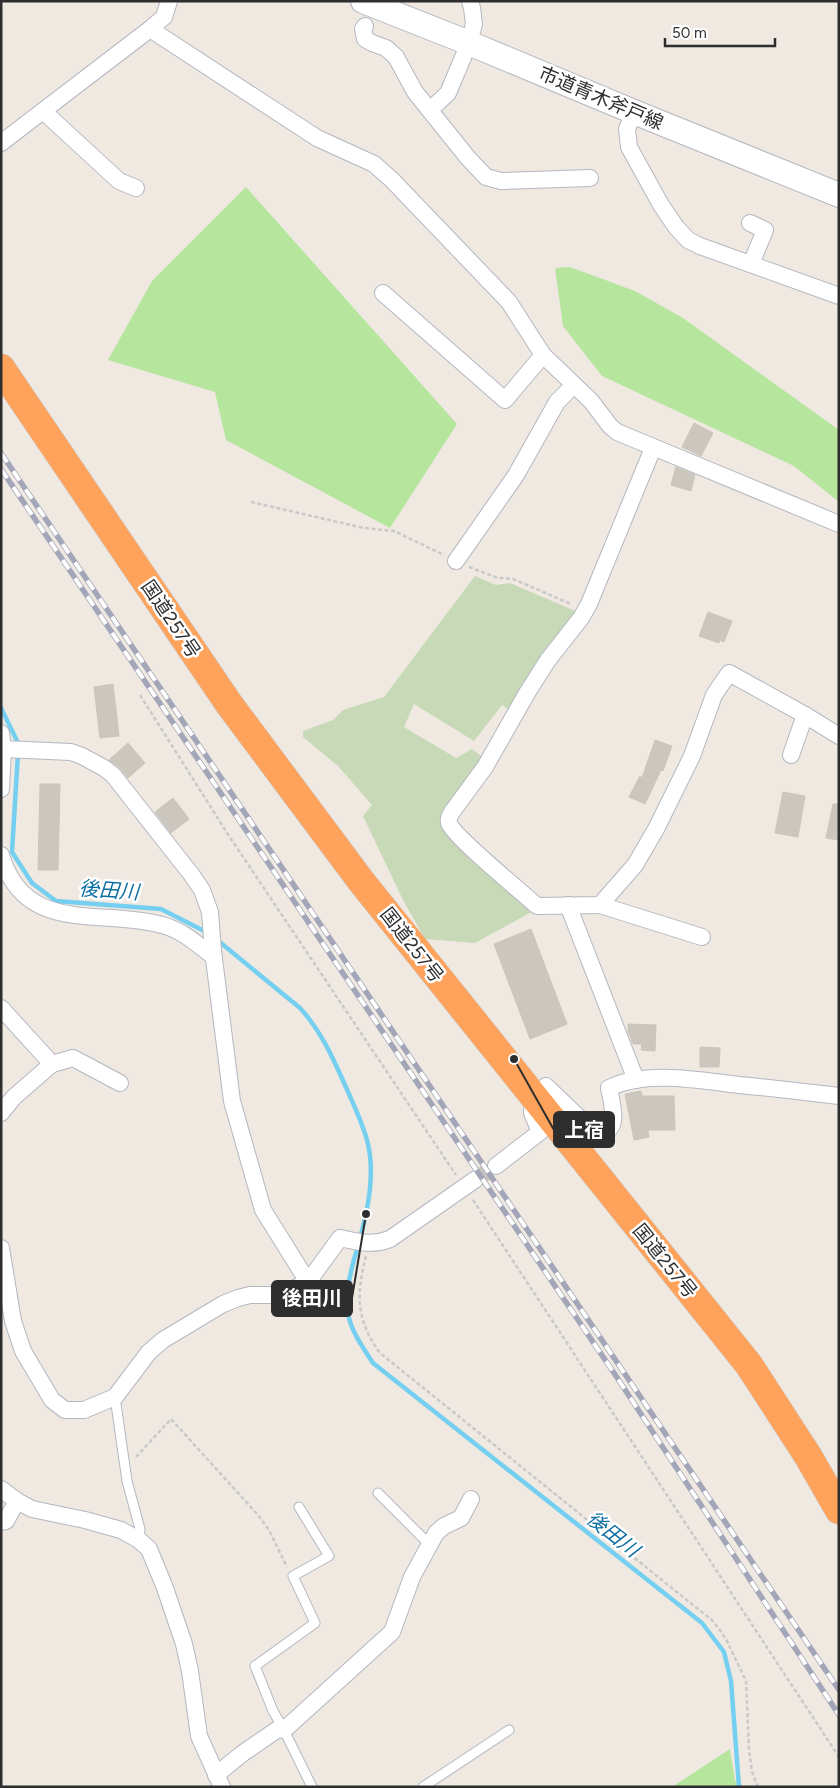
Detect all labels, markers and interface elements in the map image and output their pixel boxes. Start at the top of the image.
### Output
scale bar [665,15,775,47]
text: 50 m [672,24,707,42]
street label: 市道青木斧戸線 [535,61,667,135]
street label: 国道257号 [137,576,205,662]
water label: 後田川 [78,876,142,904]
street label: 国道257号 [376,903,448,987]
callout: 上宿 [554,1112,614,1147]
text: 上宿 [564,1118,604,1142]
street label: 国道257号 [628,1219,702,1303]
callout: 後田川 [272,1281,352,1316]
text: 後田川 [282,1286,342,1310]
water label: 後田川 [582,1506,646,1563]

